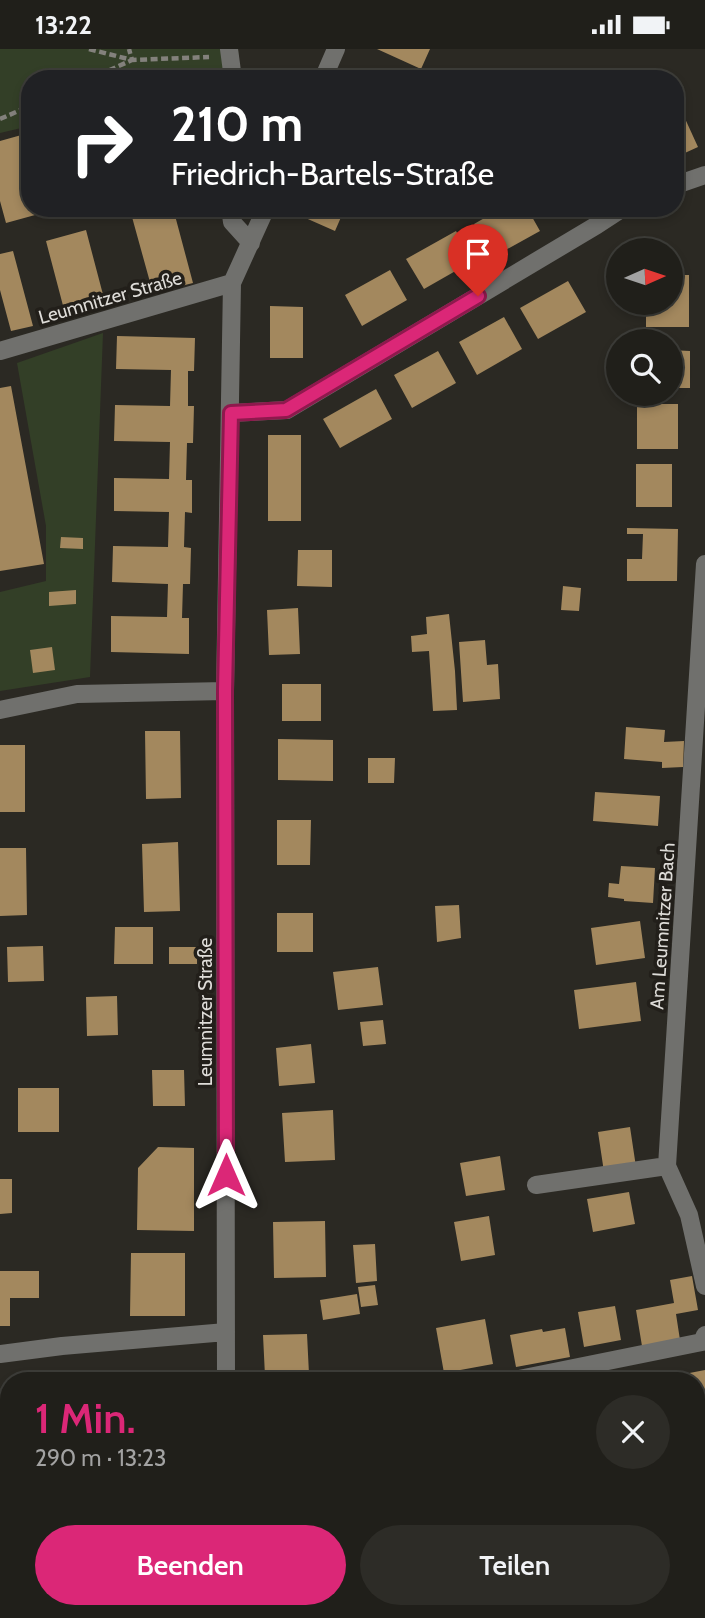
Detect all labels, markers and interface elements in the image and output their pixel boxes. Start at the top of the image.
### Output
text: 13:22 [35,9,92,41]
text: 210 m [171,94,303,153]
icon: right [56,98,147,189]
text: Friedrich-Bartels-Straße [171,154,494,193]
pin [448,224,508,296]
icon: arrive [459,235,497,273]
north arrow [606,238,682,315]
map controls [606,238,683,406]
street label: Leumnitzer Straße [36,266,185,329]
button: search [606,329,683,406]
street label: Am Leumnitzer Bach [645,842,680,1010]
street label: Leumnitzer Straße [194,938,217,1086]
position arrow [189,1138,263,1212]
text: 1 Min. [35,1392,136,1444]
button: close [596,1395,670,1469]
text: 290 m · 13:23 [35,1444,167,1472]
button: Beenden [35,1525,346,1605]
button: Teilen [360,1525,670,1605]

